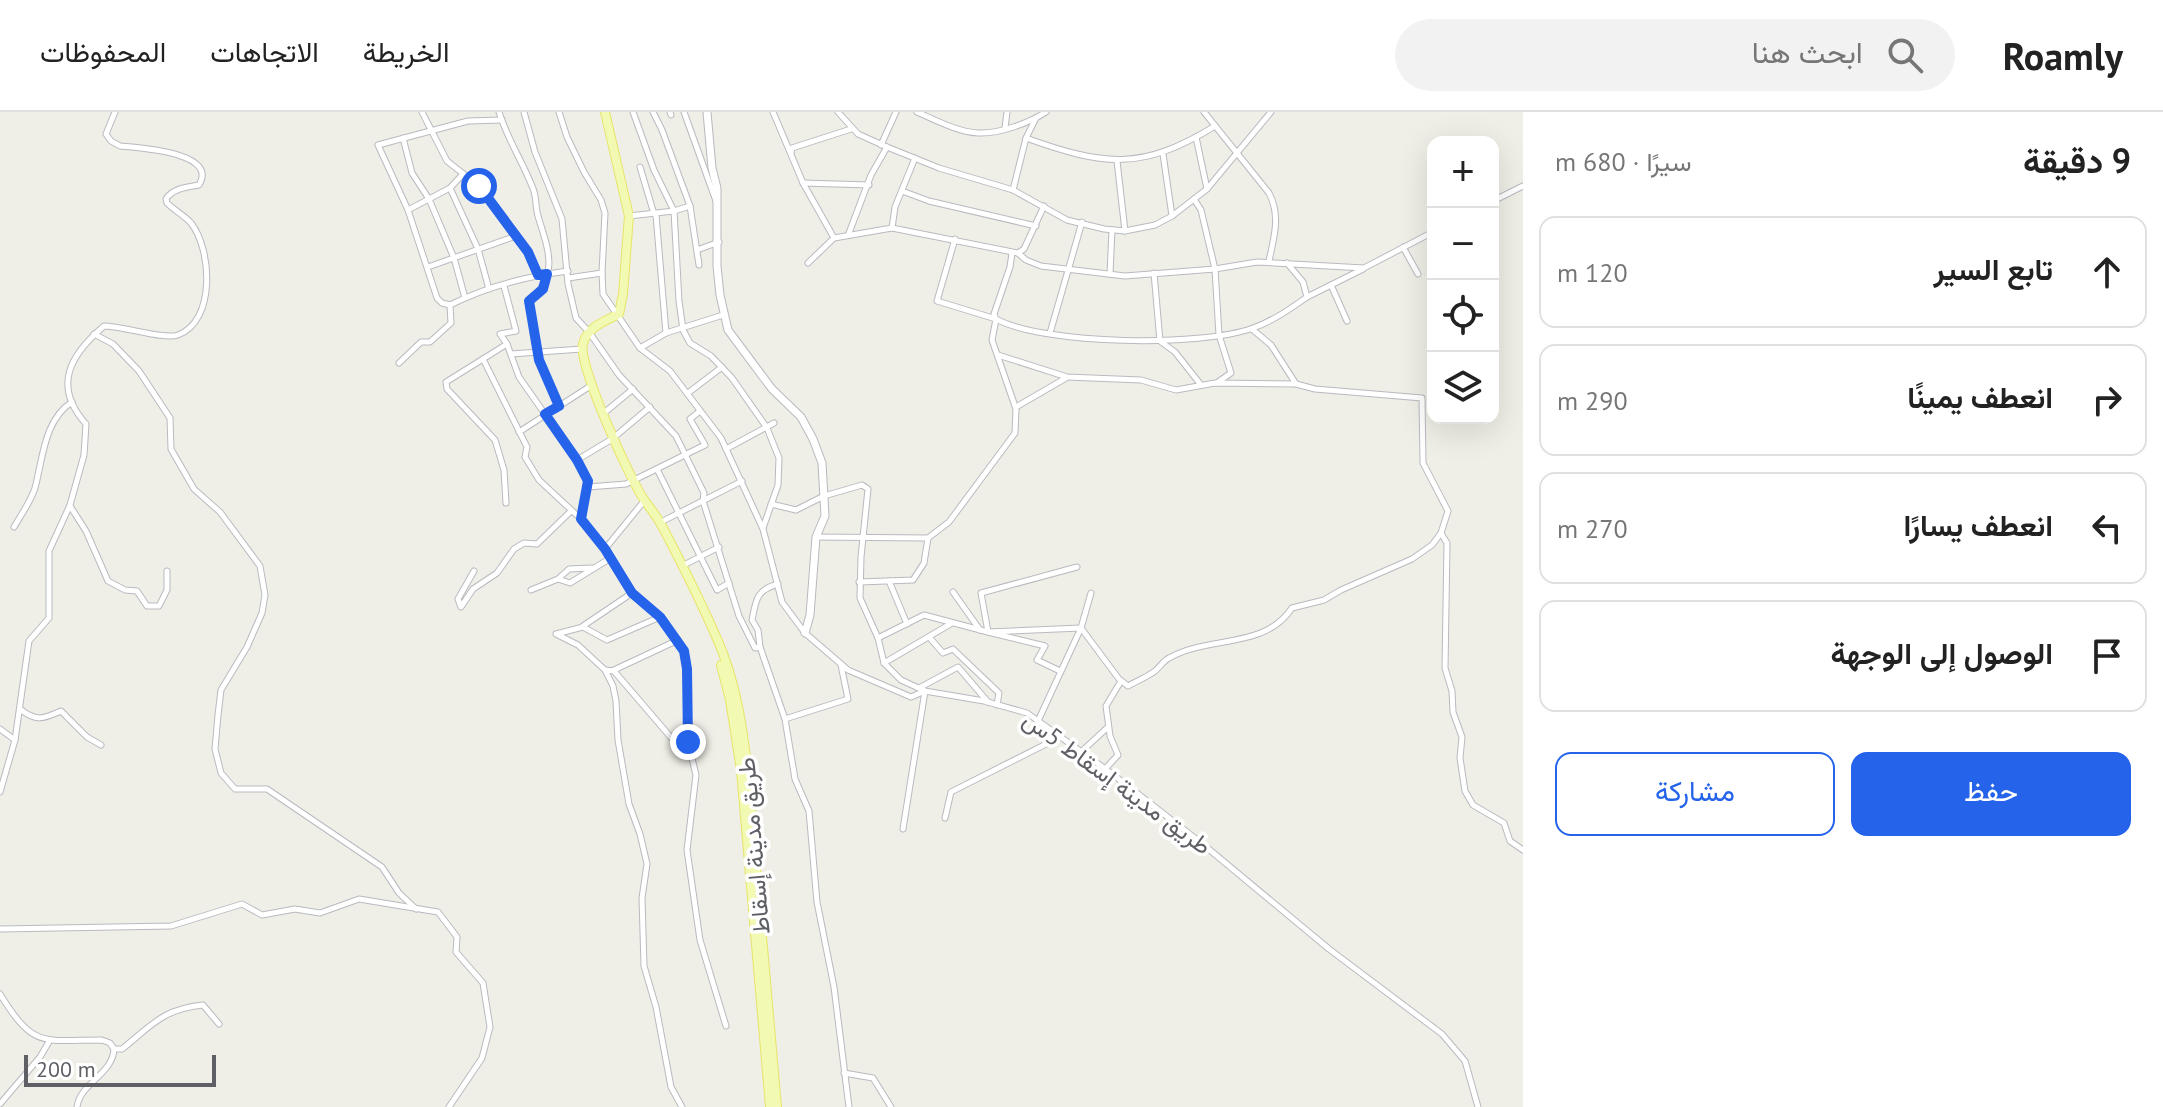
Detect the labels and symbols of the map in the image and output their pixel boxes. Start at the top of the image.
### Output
route start [461,168,497,204]
street label: طريق مدينة إسقاط 5س [1017,704,1218,861]
route end [670,724,706,760]
street label: طريق مدينة إسقاط [730,756,777,936]
scale bar [24,1051,216,1087]

